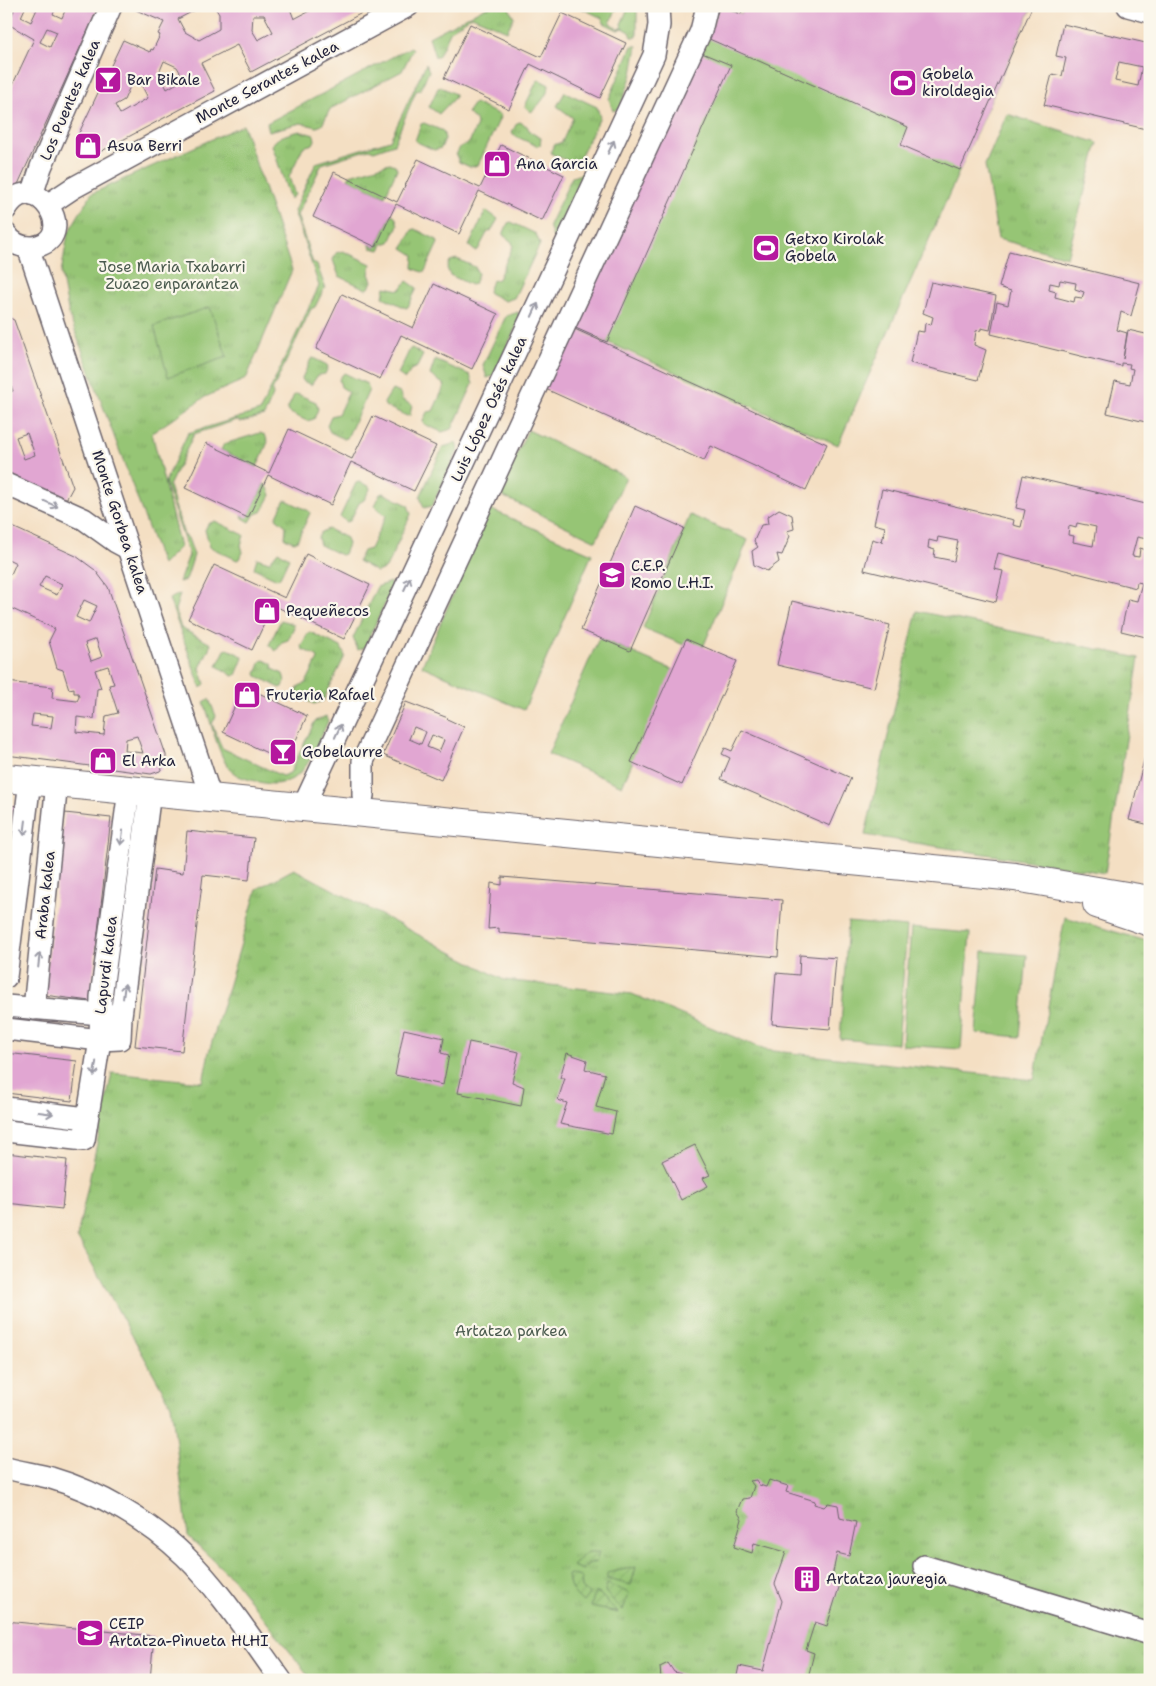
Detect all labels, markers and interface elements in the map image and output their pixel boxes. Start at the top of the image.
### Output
street label: Monte Serantes kalea [192,35,343,128]
street label: Los Puentes kalea [35,36,105,164]
place label: Gobela kiroldegia [922,64,995,101]
bar icon: Bar Bikale [93,65,123,95]
sports icon: Gobela kiroldegia [888,68,918,98]
place label: Bar Bikale [127,70,200,90]
shop icon: Asua Berri [73,131,103,161]
place label: Asua Berri [107,136,182,156]
one-way arrow [607,140,616,155]
shop icon: Ana Garcia [482,149,512,179]
place label: Ana Garcia [516,154,598,174]
place label: Getxo Kirolak Gobela [785,229,884,266]
sports icon: Getxo Kirolak Gobela [751,233,781,263]
park label: Jose Maria Txabarri Zuazo enparantza [98,257,246,294]
one-way arrow [531,303,540,318]
street label: Luis López Osés kalea [446,332,532,485]
street label: Monte Gorbea kalea [87,448,153,597]
one-way arrow [43,499,58,509]
place label: C.E.P. Romo L.H.I. [631,556,714,593]
school or university icon: C.E.P. Romo L.H.I. [597,560,627,590]
one-way arrow [403,577,412,592]
shop icon: Pequeñecos [252,596,282,626]
place label: Pequeñecos [286,601,369,621]
shop icon: Fruteria Rafael [232,680,262,710]
place label: Fruteria Rafael [266,685,375,705]
one-way arrow [334,724,343,739]
bar icon: Gobelaurre [268,737,298,767]
place label: Gobelaurre [302,742,383,762]
shop icon: El Arka [88,746,118,776]
place label: El Arka [122,751,176,771]
one-way arrow [20,820,30,836]
one-way arrow [117,830,127,846]
street label: Araba kalea [30,849,60,940]
street label: Lapurdi kalea [90,914,122,1015]
one-way arrow [34,952,44,968]
one-way arrow [119,983,129,999]
one-way arrow [90,1061,100,1077]
one-way arrow [38,1108,54,1118]
park label: Artatza parkea [455,1321,568,1341]
building icon: Artatza jauregia [792,1564,822,1594]
place label: Artatza jauregia [826,1569,947,1589]
place label: CEIP Artatza-Pìnueta HLHI [109,1614,269,1651]
school or university icon: CEIP Artatza-Pìnueta HLHI [75,1618,105,1648]

